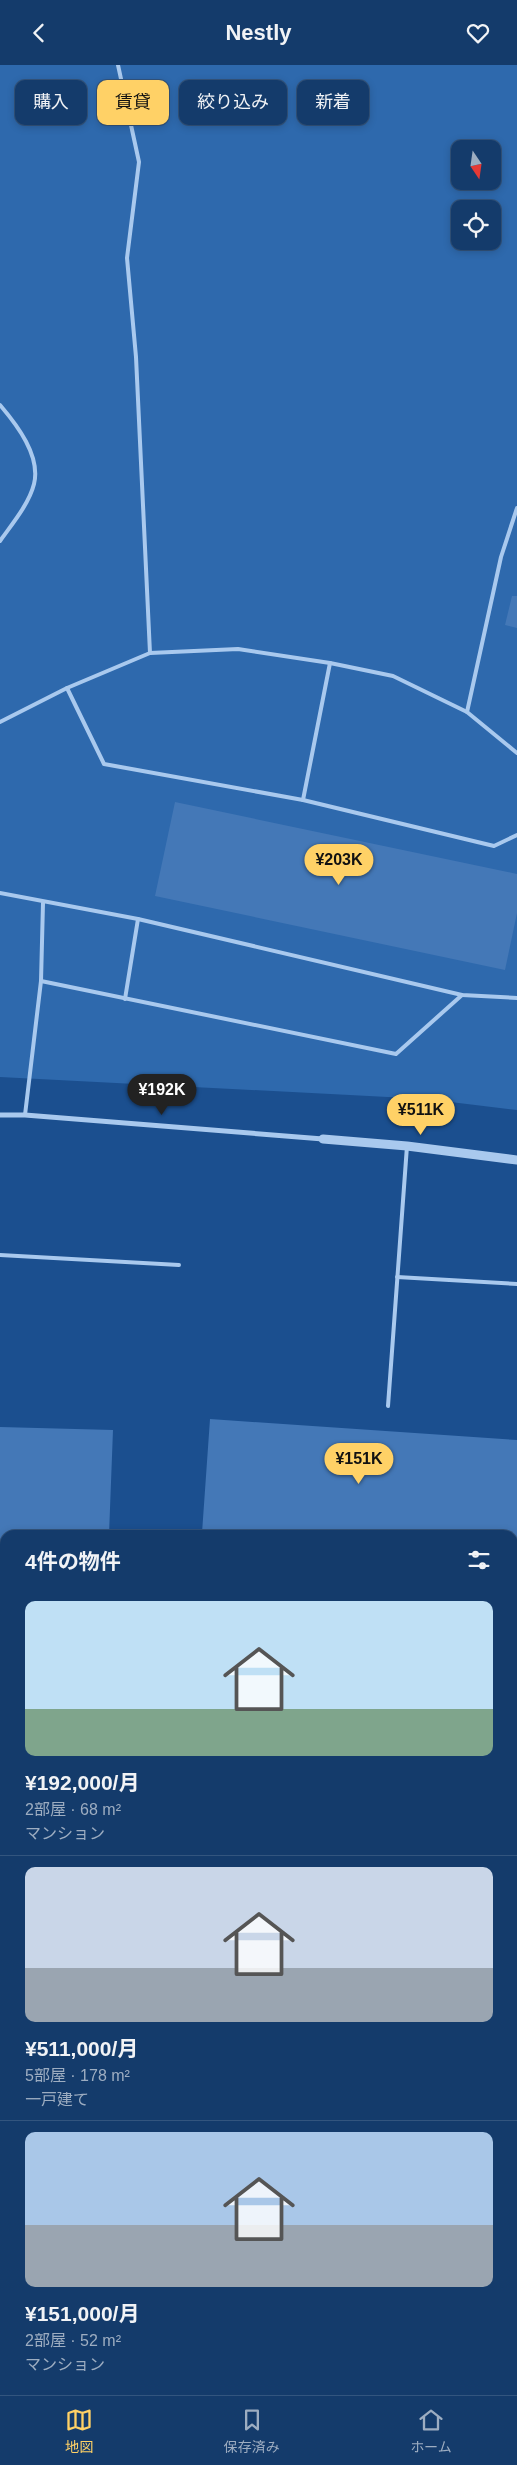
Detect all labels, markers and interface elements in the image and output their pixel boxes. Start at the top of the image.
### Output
icon: back [25,19,53,47]
icon: heart [464,19,492,47]
text: Nestly [225,20,292,45]
chip: 購入 [15,80,87,125]
chip: 賃貸 [97,80,169,125]
chip: 絞り込み [179,80,287,125]
chip: 新着 [297,80,369,125]
north arrow [451,140,501,190]
map controls [451,140,501,250]
button: locate [451,200,501,250]
pin: ¥203K [304,843,374,886]
text: ¥203K [315,851,363,868]
pin: ¥192K [127,1073,197,1116]
text: ¥192K [138,1081,186,1098]
pin: ¥511K [386,1093,456,1136]
text: ¥511K [398,1101,444,1118]
pin: ¥151K [324,1443,394,1485]
text: ¥151K [335,1450,383,1467]
icon: filters [465,1546,493,1574]
text: 4件の物件 [25,1550,121,1573]
icon: home [214,1634,304,1724]
text: ¥192,000/月 [25,1771,139,1794]
text: 2部屋 · 68 m² [25,1801,121,1818]
text: マンション [25,1825,105,1842]
icon: home [214,1899,304,1989]
text: ¥511,000/月 [25,2037,138,2060]
text: 5部屋 · 178 m² [25,2067,130,2084]
text: 一戸建て [25,2091,89,2108]
icon: home [214,2164,304,2254]
text: ¥151,000/月 [25,2302,139,2325]
text: 2部屋 · 52 m² [25,2332,121,2349]
text: マンション [25,2356,105,2373]
tab: 地図 [65,2406,93,2456]
tab: 保存済み [224,2406,280,2456]
tab: ホーム [410,2406,452,2456]

